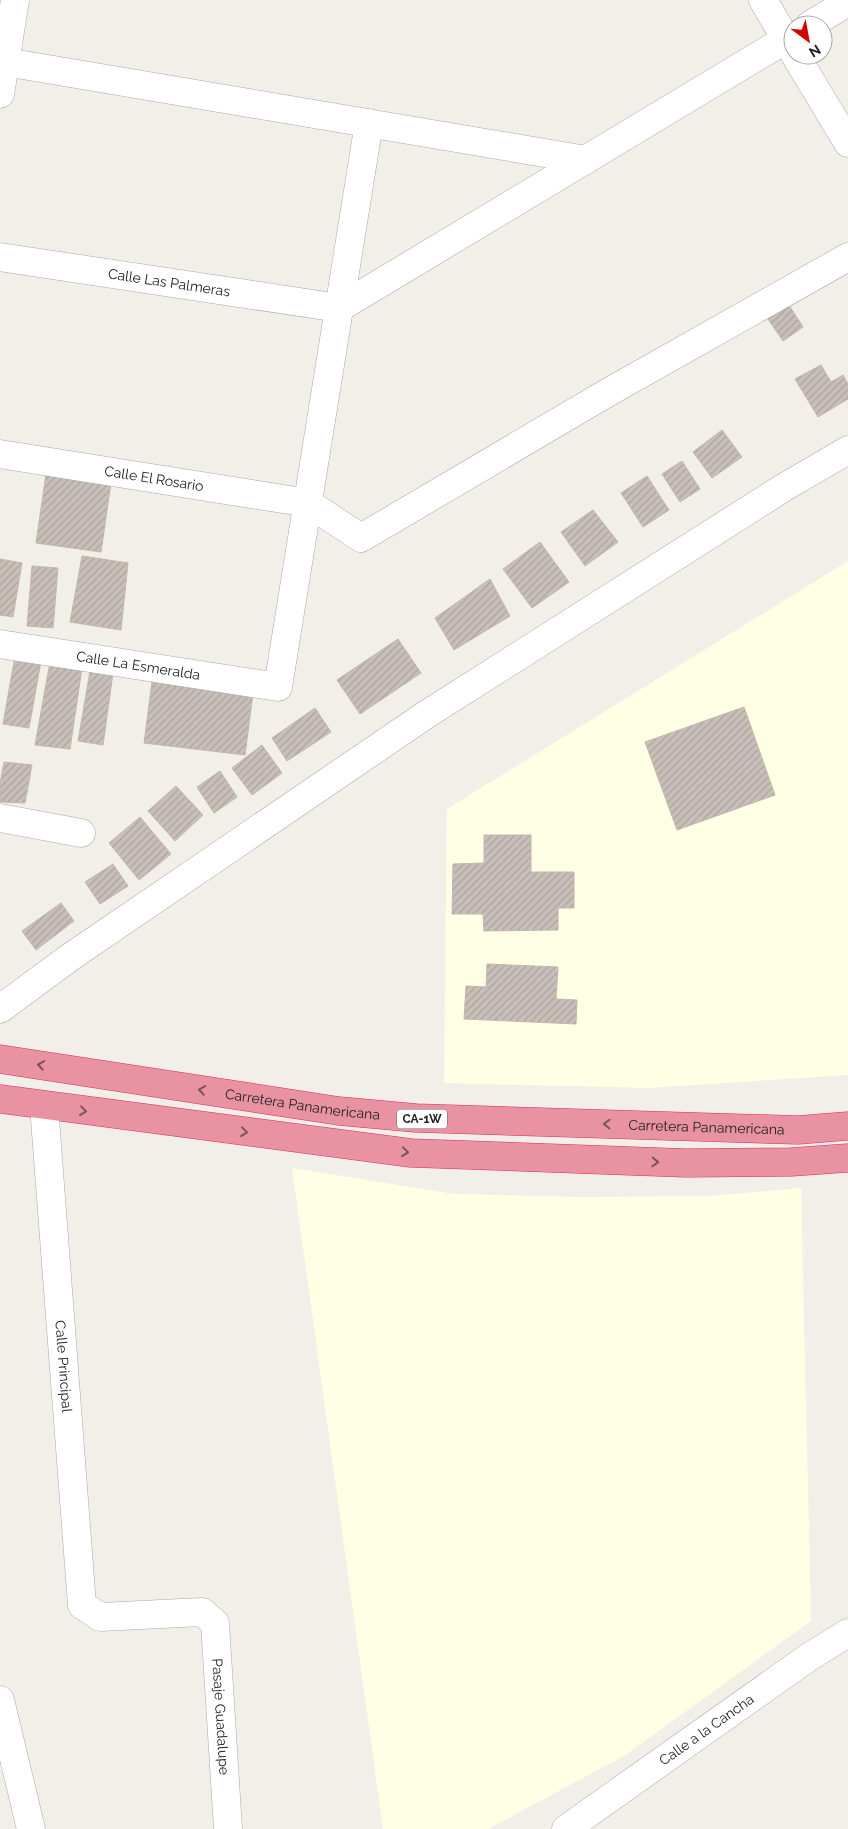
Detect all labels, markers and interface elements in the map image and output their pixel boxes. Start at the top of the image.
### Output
north arrow [783,15,833,65]
text: N [806,41,824,61]
street label: Calle Las Palmeras [107,265,231,300]
street label: Calle El Rosario [103,463,205,494]
street label: Calle La Esmeralda [75,648,201,683]
one-way arrow [37,1061,45,1071]
one-way arrow [197,1085,205,1096]
street label: Carretera Panamericana [224,1086,381,1123]
one-way arrow [79,1105,87,1116]
road number: CA-1W [397,1110,447,1128]
street label: Carretera Panamericana [628,1117,785,1138]
one-way arrow [603,1119,611,1130]
one-way arrow [240,1126,248,1136]
one-way arrow [402,1146,410,1157]
one-way arrow [651,1156,659,1167]
street label: Calle Principal [52,1320,75,1413]
street label: Pasaje Guadalupe [209,1658,233,1775]
street label: Calle a la Cancha [656,1691,757,1768]

